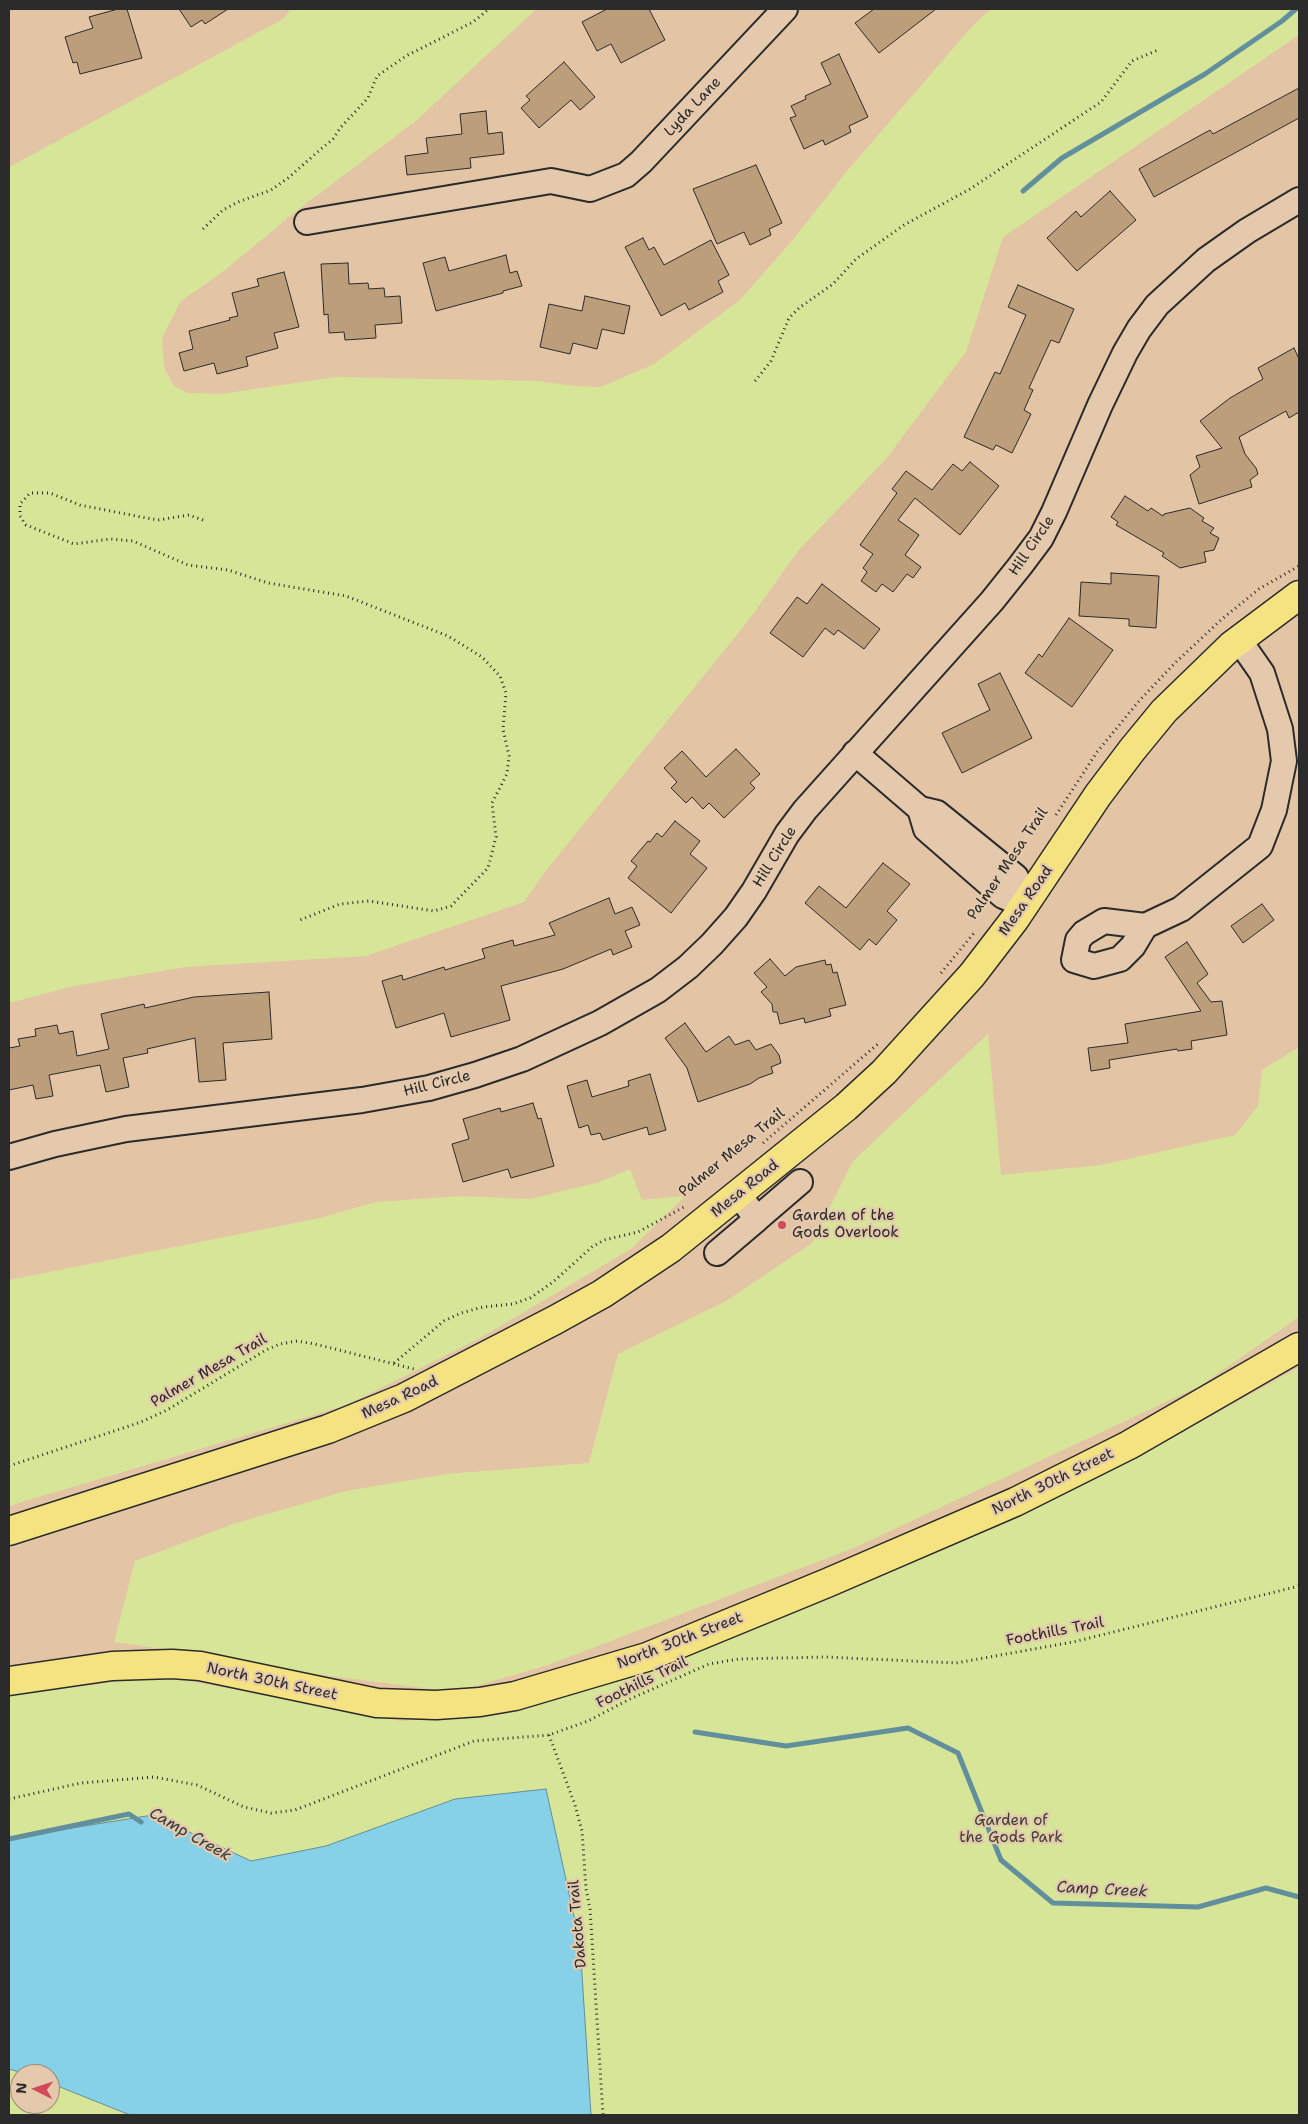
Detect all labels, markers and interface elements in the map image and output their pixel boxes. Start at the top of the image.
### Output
street label: Lyda Lane [661,73,725,141]
street label: Hill Circle [1005,513,1059,579]
street label: Palmer Mesa Trail [964,805,1052,923]
street label: Hill Circle [749,823,801,891]
street label: Mesa Road [995,862,1057,940]
street label: Hill Circle [402,1067,472,1101]
street label: Palmer Mesa Trail [675,1105,789,1201]
street label: Mesa Road [708,1156,782,1222]
place label: Garden of the Gods Overlook [792,1207,899,1242]
marker: Garden of the Gods Overlook [776,1219,788,1231]
street label: Palmer Mesa Trail [148,1330,270,1412]
street label: Mesa Road [359,1373,441,1423]
street label: North 30th Street [989,1445,1117,1519]
street label: North 30th Street [615,1609,745,1673]
street label: Foothills Trail [1005,1614,1105,1650]
street label: Foothills Trail [594,1653,690,1713]
street label: North 30th Street [205,1659,339,1705]
water label: Camp Creek [146,1804,234,1866]
park label: Garden of the Gods Park [959,1812,1063,1847]
water label: Camp Creek [1056,1878,1148,1902]
street label: Dakota Trail [565,1879,591,1969]
north arrow [10,2064,60,2114]
text: N [12,2082,30,2094]

